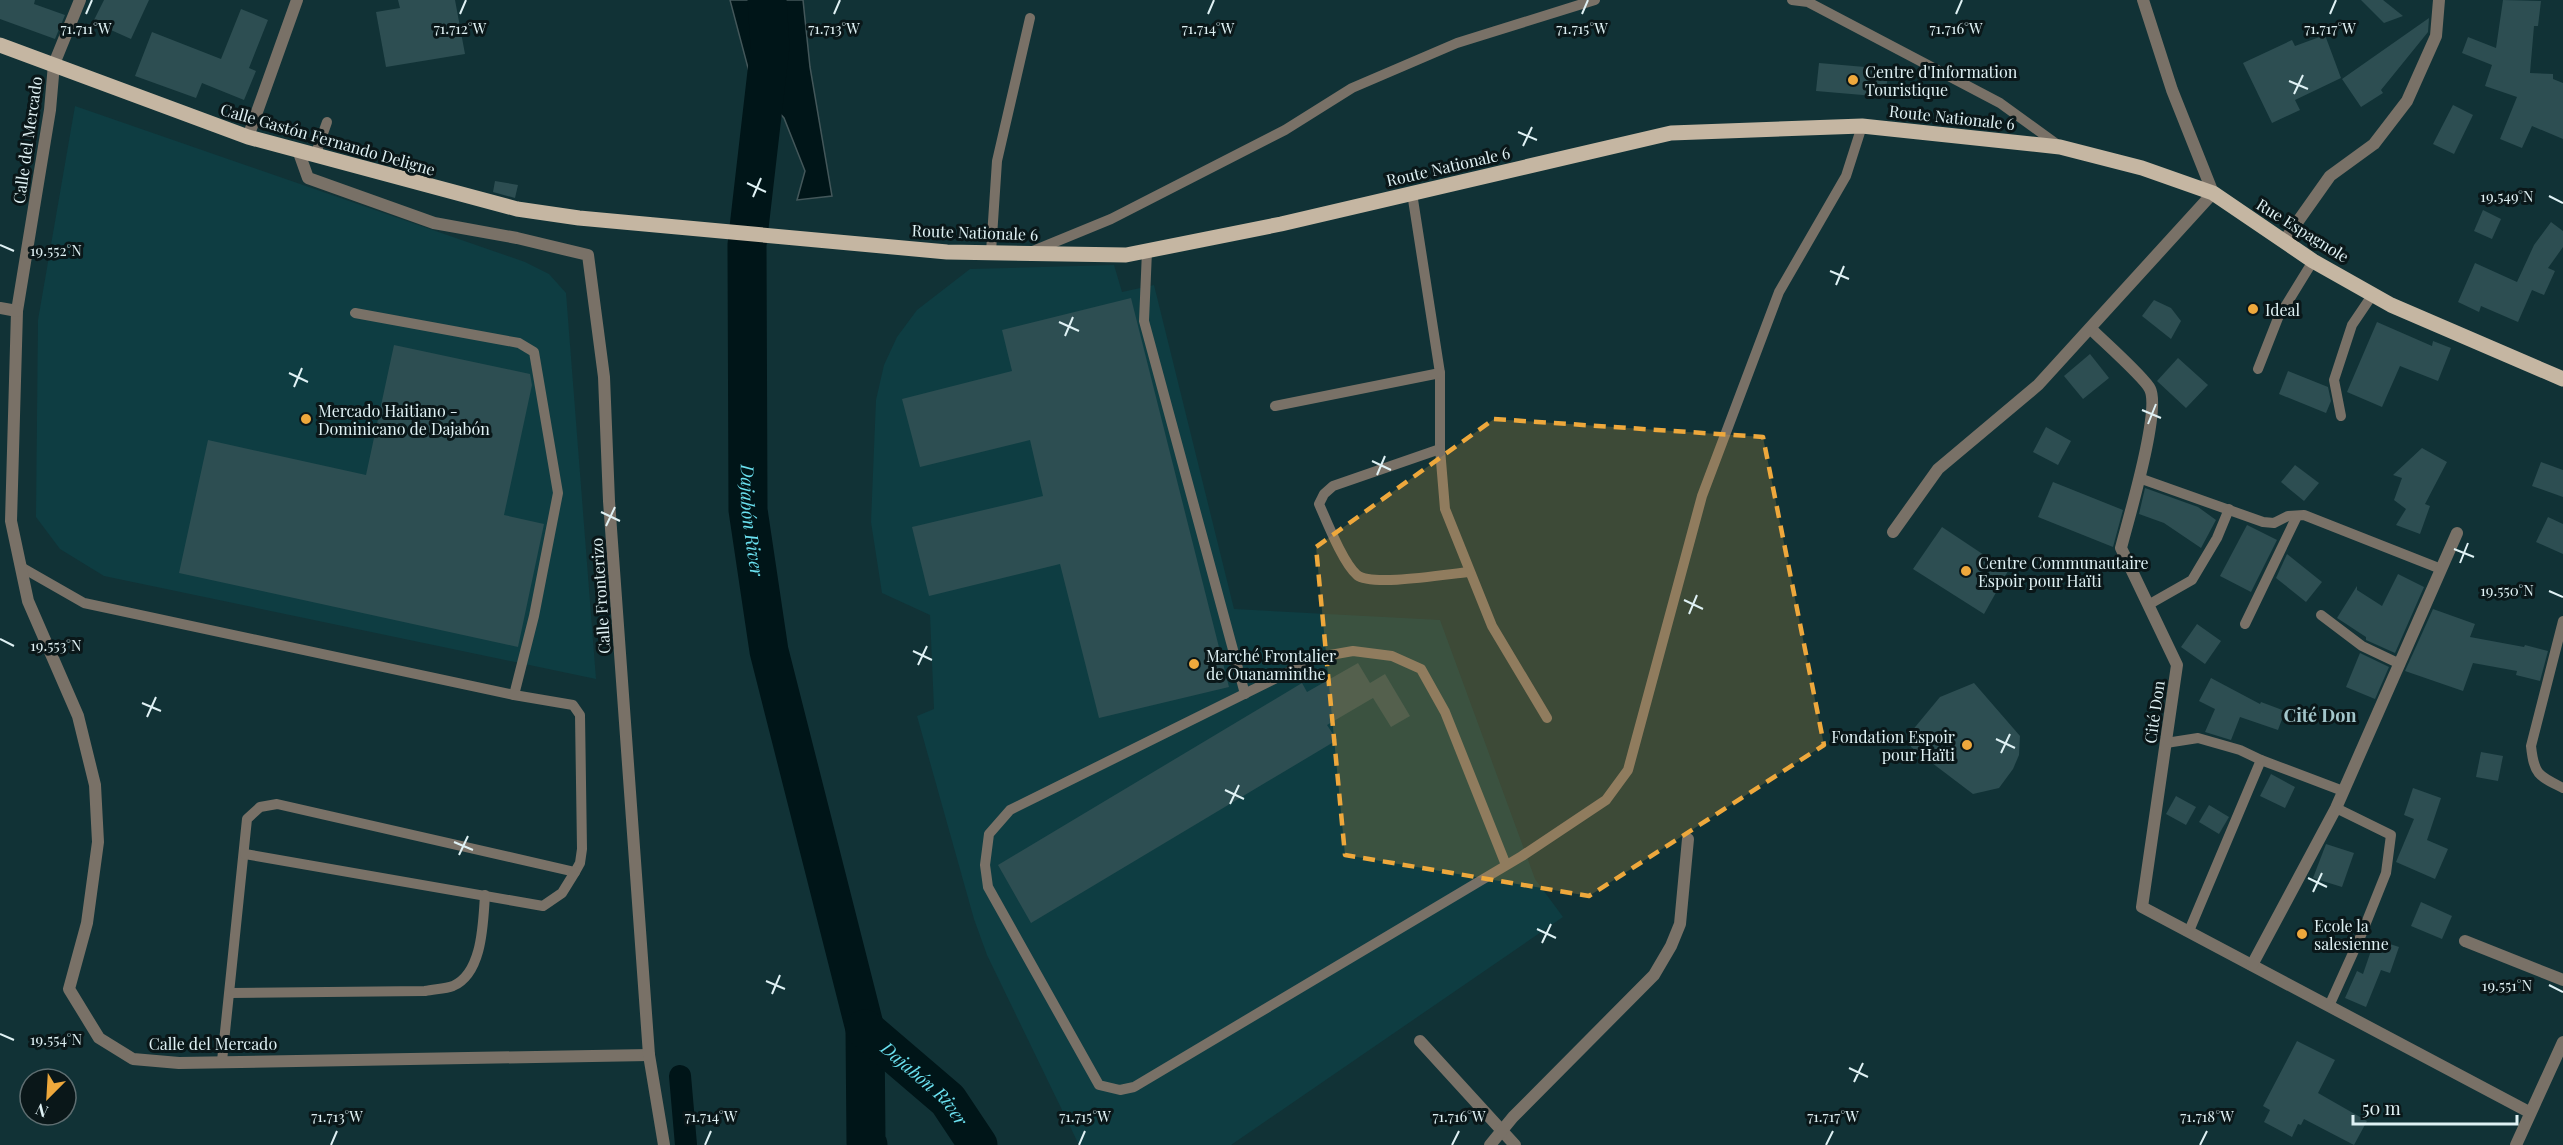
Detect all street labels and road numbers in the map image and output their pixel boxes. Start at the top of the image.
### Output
street label: Calle del Mercado [8,75,46,205]
street label: Calle Gastón Fernando Deligne [218,98,438,180]
street label: Route Nationale 6 [1888,100,2016,134]
street label: Route Nationale 6 [1384,142,1512,190]
street label: Rue Espagnole [2253,193,2353,267]
street label: Route Nationale 6 [911,219,1039,245]
street label: Calle Fronterizo [585,537,615,655]
street label: Cité Don [2139,679,2169,745]
street label: Calle del Mercado [149,1033,277,1054]

